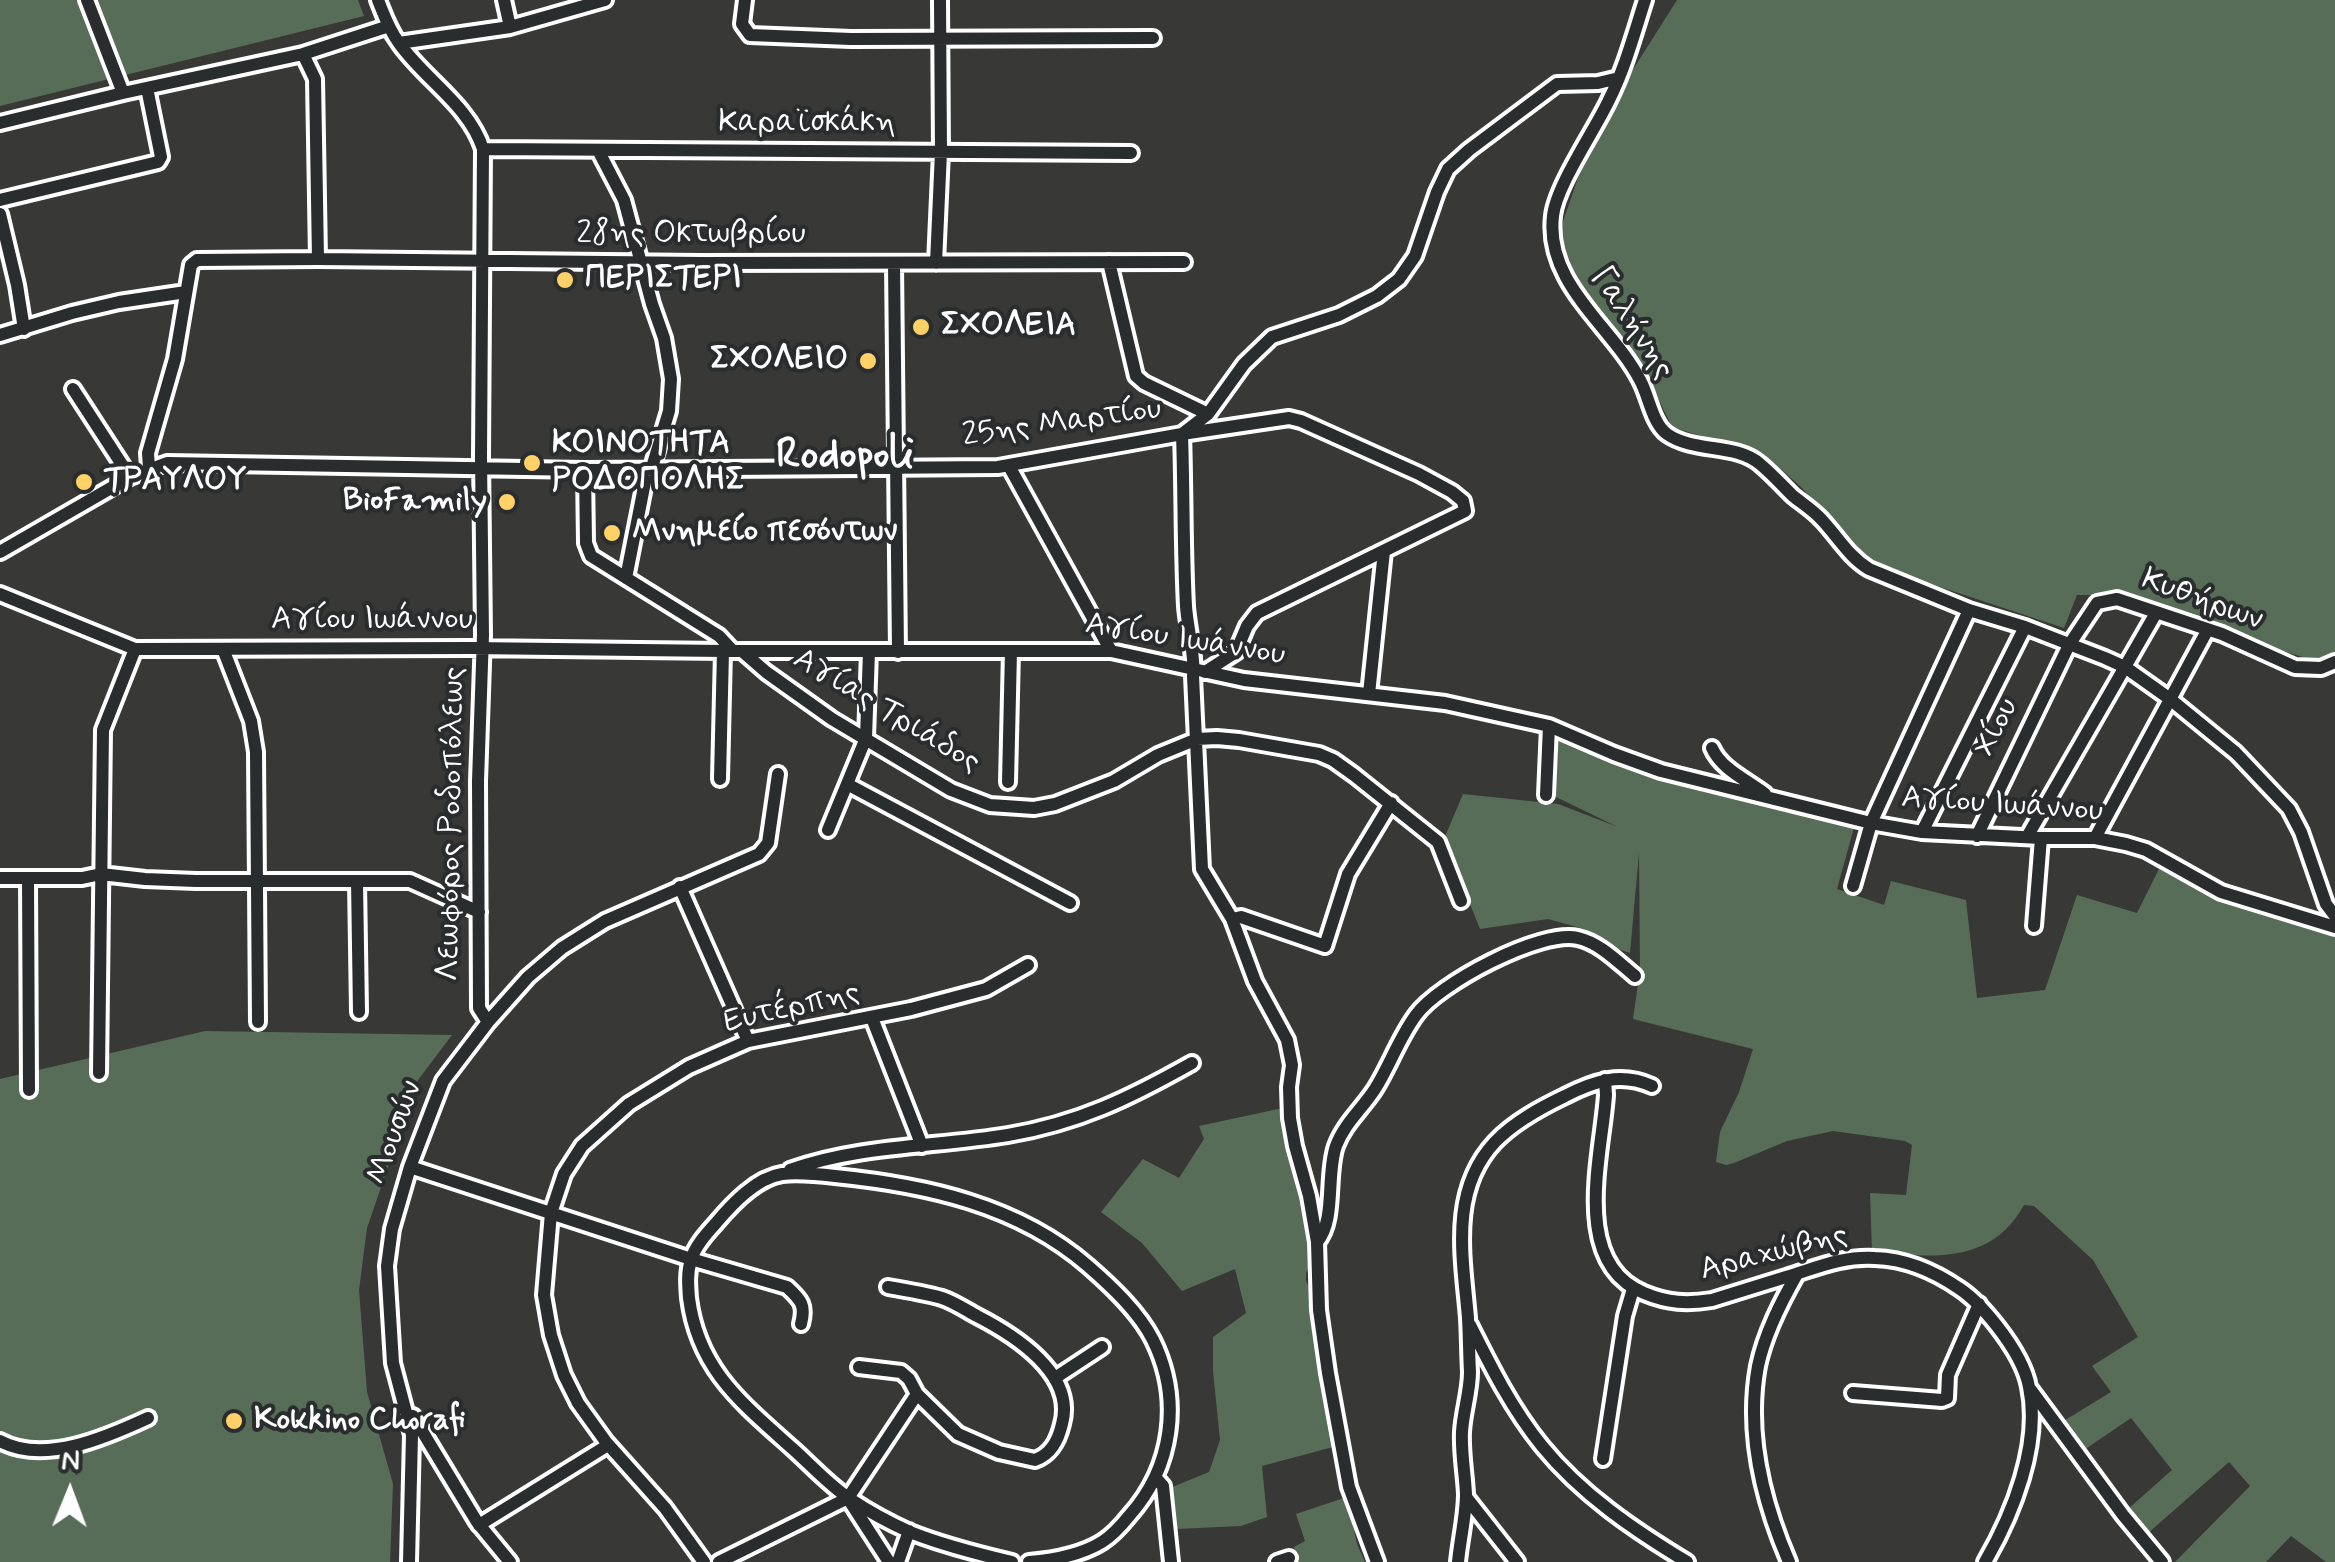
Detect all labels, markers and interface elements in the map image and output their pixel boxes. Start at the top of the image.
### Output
street label: Καραϊσκάκη [718,105,896,143]
street label: 28ης Οκτωβρίου [576,216,806,254]
place label: ΠΕΡΙΣΤΕΡΙ [585,261,742,299]
street label: Γαλήνης [1581,261,1681,387]
marker: ΠΕΡΙΣΤΕΡΙ [554,269,576,291]
place label: ΣΧΟΛΕΙΑ [941,308,1076,346]
marker: ΣΧΟΛΕΙΑ [910,316,932,338]
place label: ΣΧΟΛΕΙΟ [710,342,848,380]
marker: ΣΧΟΛΕΙΟ [857,350,879,372]
street label: 25ης Μαρτίου [960,391,1164,457]
place label: ΚΟΙΝΟΤΗΤΑ ΡΟΔΟΠΟΛΗΣ [552,426,745,501]
district label: Rodopoli [776,433,914,483]
marker: ΚΟΙΝΟΤΗΤΑ ΡΟΔΟΠΟΛΗΣ [521,452,543,474]
place label: ΤΡΑΥΛΟΥ [104,463,247,501]
marker: ΤΡΑΥΛΟΥ [73,471,95,493]
place label: BioFamily [343,483,487,521]
marker: BioFamily [496,491,518,513]
place label: Μνημείο πεσόντων [632,514,897,552]
marker: Μνημείο πεσόντων [601,522,623,544]
street label: Κυθήρων [2136,561,2268,641]
street label: Αγίου Ιωάννου [271,602,473,640]
street label: Αγίου Ιωάννου [1082,606,1288,676]
street label: Αγίας Τριάδος [785,641,987,783]
street label: Λεωφόρος Ροδοπόλεως [431,666,475,982]
street label: Χίου [1967,692,2029,764]
street label: Αγίου Ιωάννου [1900,780,2104,832]
street label: Ευτέρπης [720,975,864,1043]
street label: Μουσών [359,1076,433,1190]
street label: Αραχώβης [1696,1217,1852,1291]
place label: Kokkino Chorafi [254,1402,465,1440]
marker: Kokkino Chorafi [223,1410,245,1432]
north arrow [20,1442,120,1542]
text: N [61,1443,80,1480]

